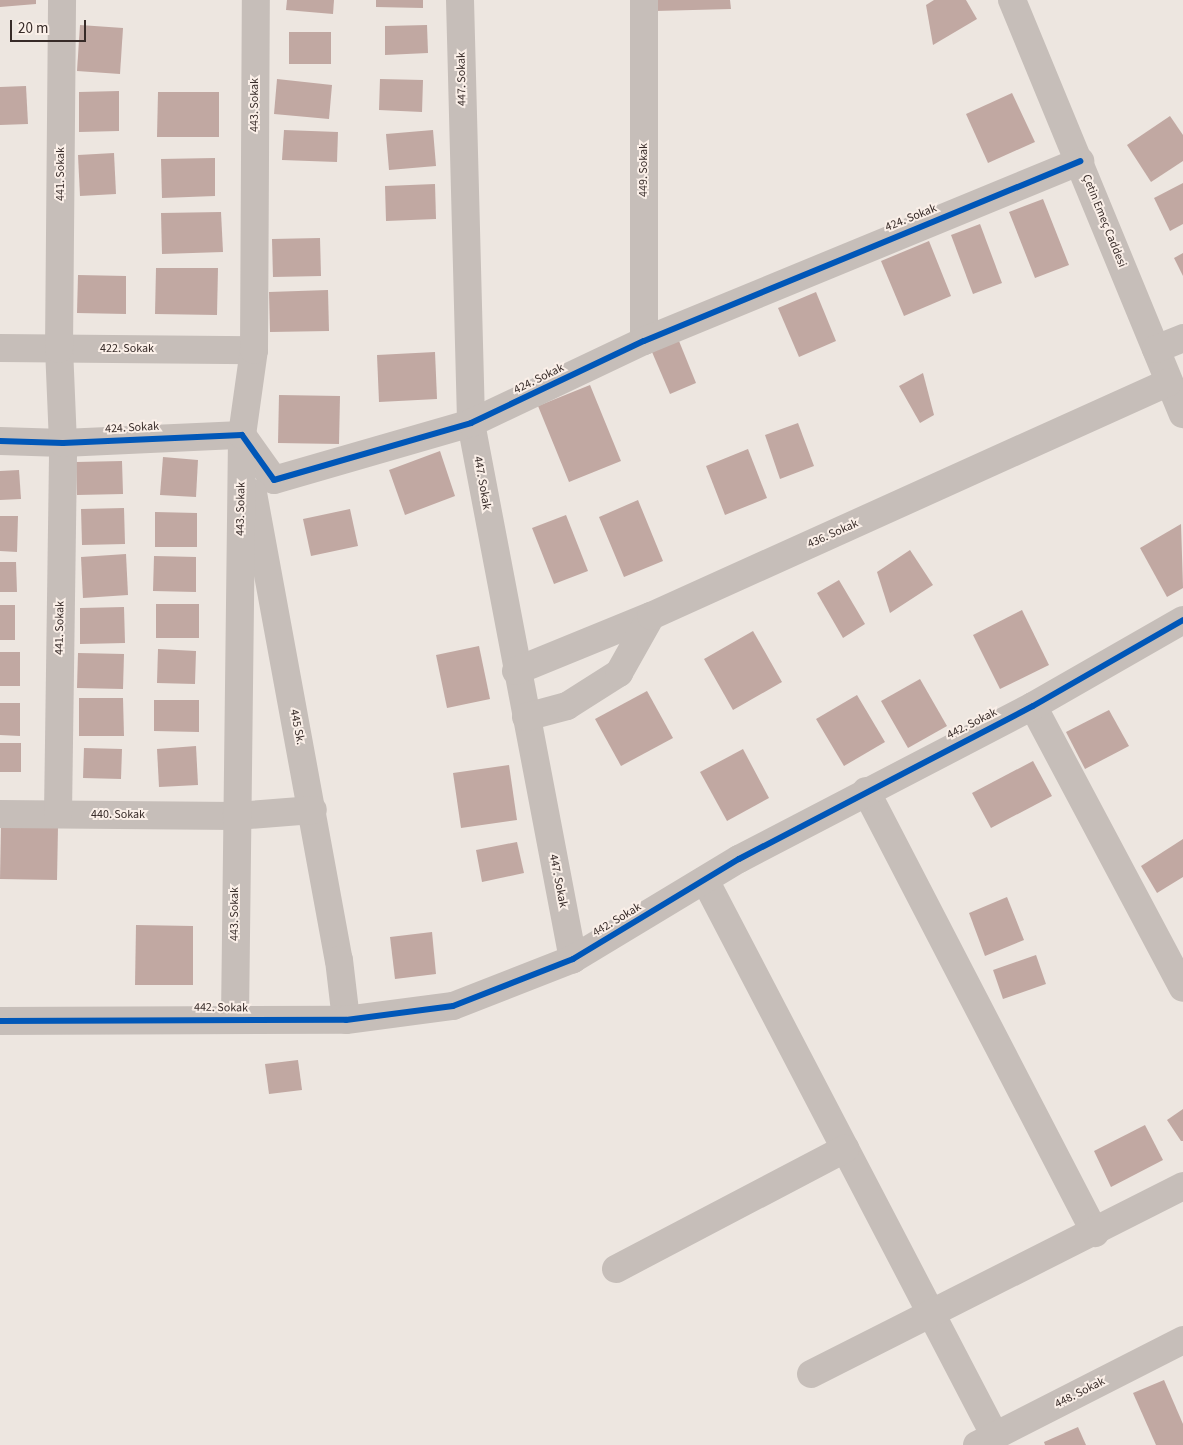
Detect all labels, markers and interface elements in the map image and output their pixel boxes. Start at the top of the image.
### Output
scale bar [12,10,89,42]
text: 20 m [18,18,48,39]
street label: 447. Sokak [454,52,470,106]
street label: 443. Sokak [248,78,262,132]
street label: 449. Sokak [637,143,651,197]
street label: 441. Sokak [54,147,68,201]
street label: Çetin Emeç Caddesi [1079,172,1129,270]
street label: 424. Sokak [883,201,939,235]
street label: 422. Sokak [100,342,154,356]
street label: 424. Sokak [512,361,566,397]
street label: 424. Sokak [105,419,159,437]
street label: 447. Sokak [470,455,494,511]
street label: 443. Sokak [233,482,249,536]
street label: 436. Sokak [805,516,861,552]
street label: 441. Sokak [52,601,68,655]
street label: 442. Sokak [945,705,999,743]
street label: 445 Sk. [287,708,307,746]
street label: 440. Sokak [91,808,145,822]
street label: 447. Sokak [546,853,570,909]
street label: 443. Sokak [228,887,242,941]
street label: 442. Sokak [590,900,644,940]
street label: 442. Sokak [194,1000,248,1016]
street label: 448. Sokak [1053,1374,1107,1412]

